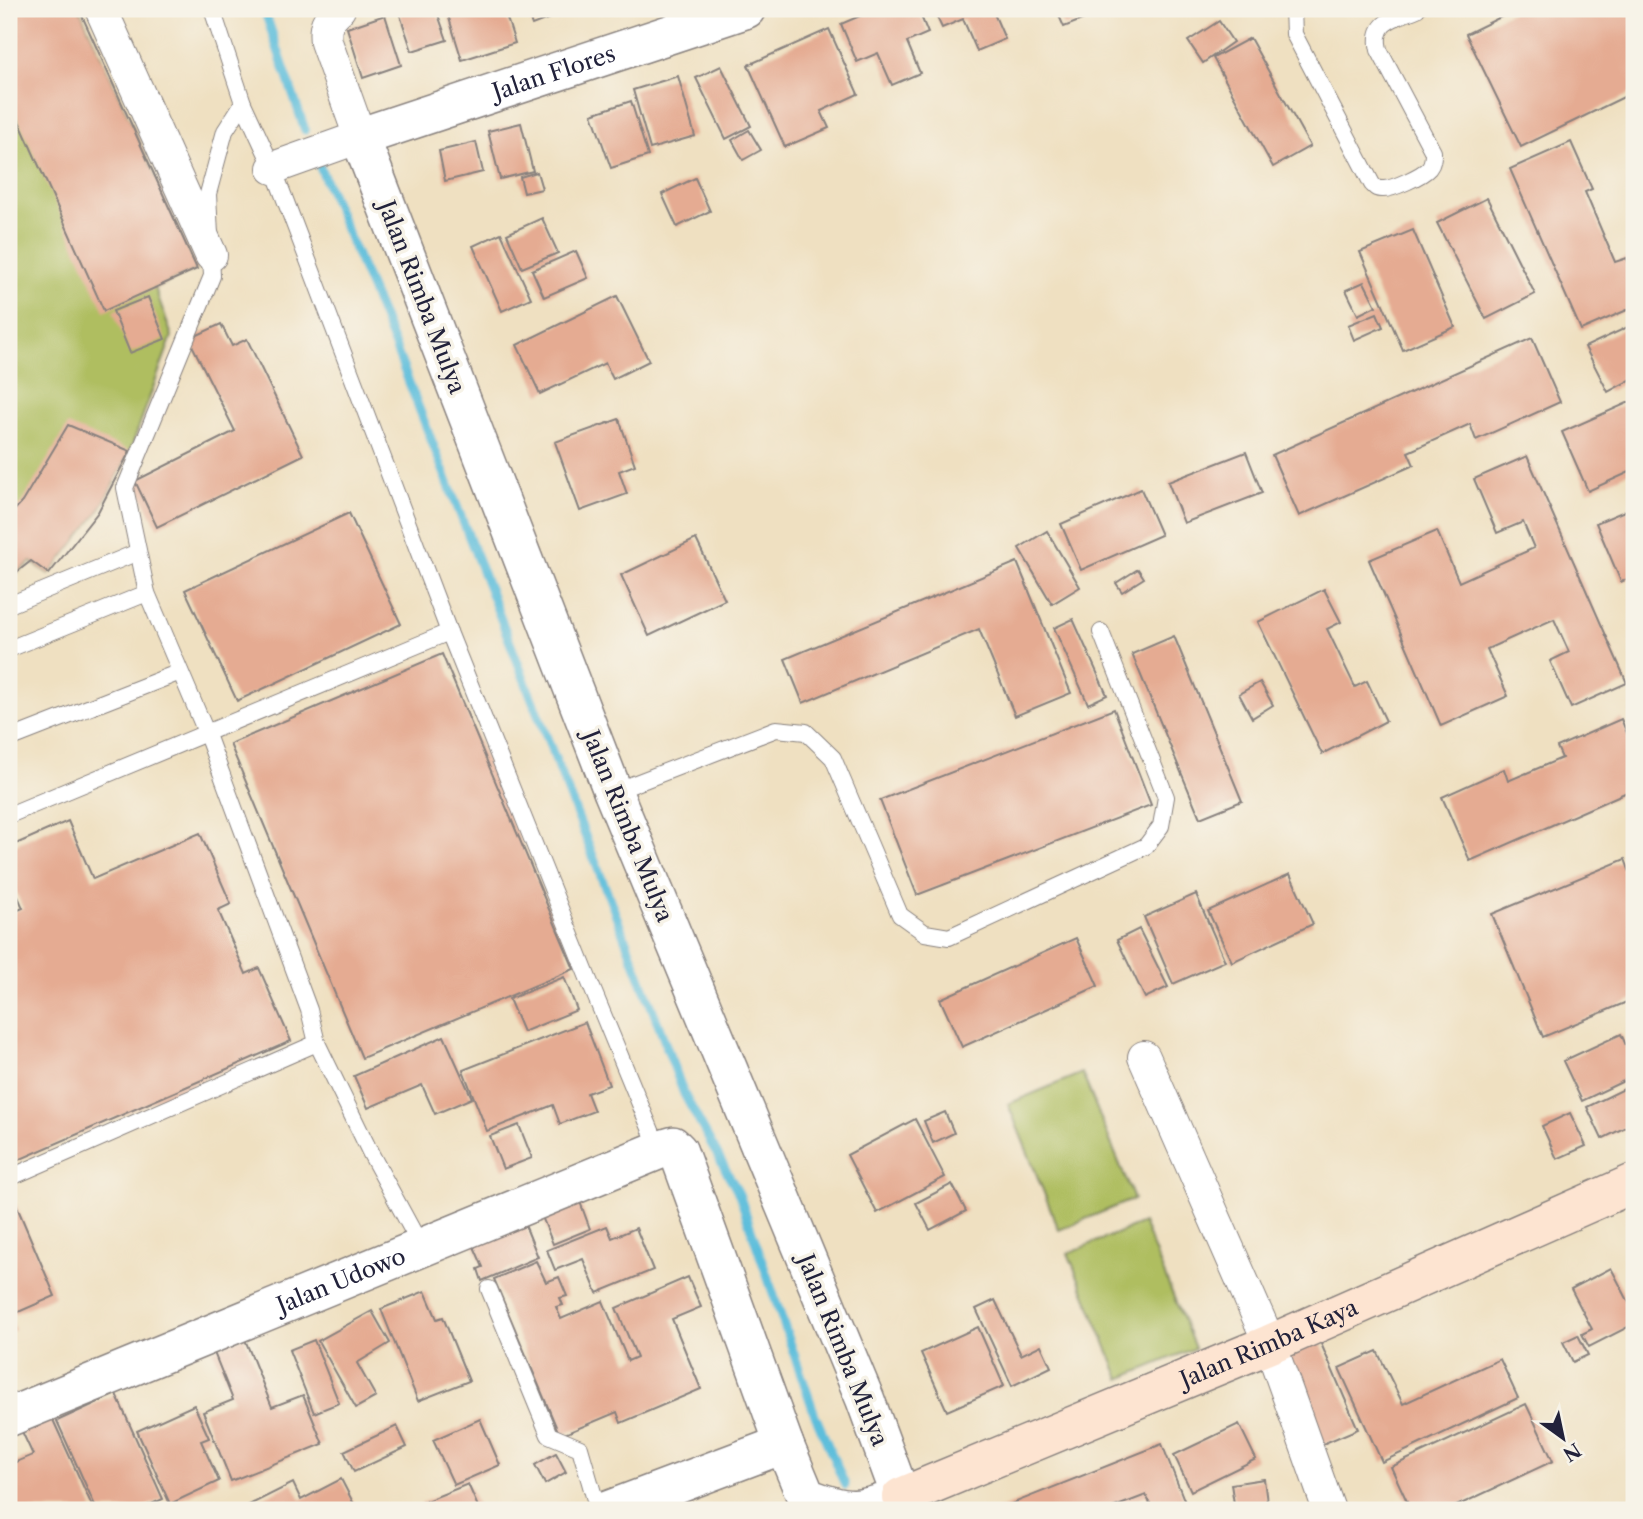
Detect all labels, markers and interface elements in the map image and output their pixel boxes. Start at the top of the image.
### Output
street label: Jalan Flores [486,39,619,107]
street label: Jalan Rimba Mulya [371,194,472,398]
street label: Jalan Rimba Mulya [576,723,680,927]
street label: Jalan Udowo [270,1242,410,1321]
street label: Jalan Rimba Mulya [791,1247,895,1451]
street label: Jalan Rimba Kaya [1173,1293,1363,1395]
north arrow [1528,1404,1598,1474]
text: N [1559,1438,1585,1466]

